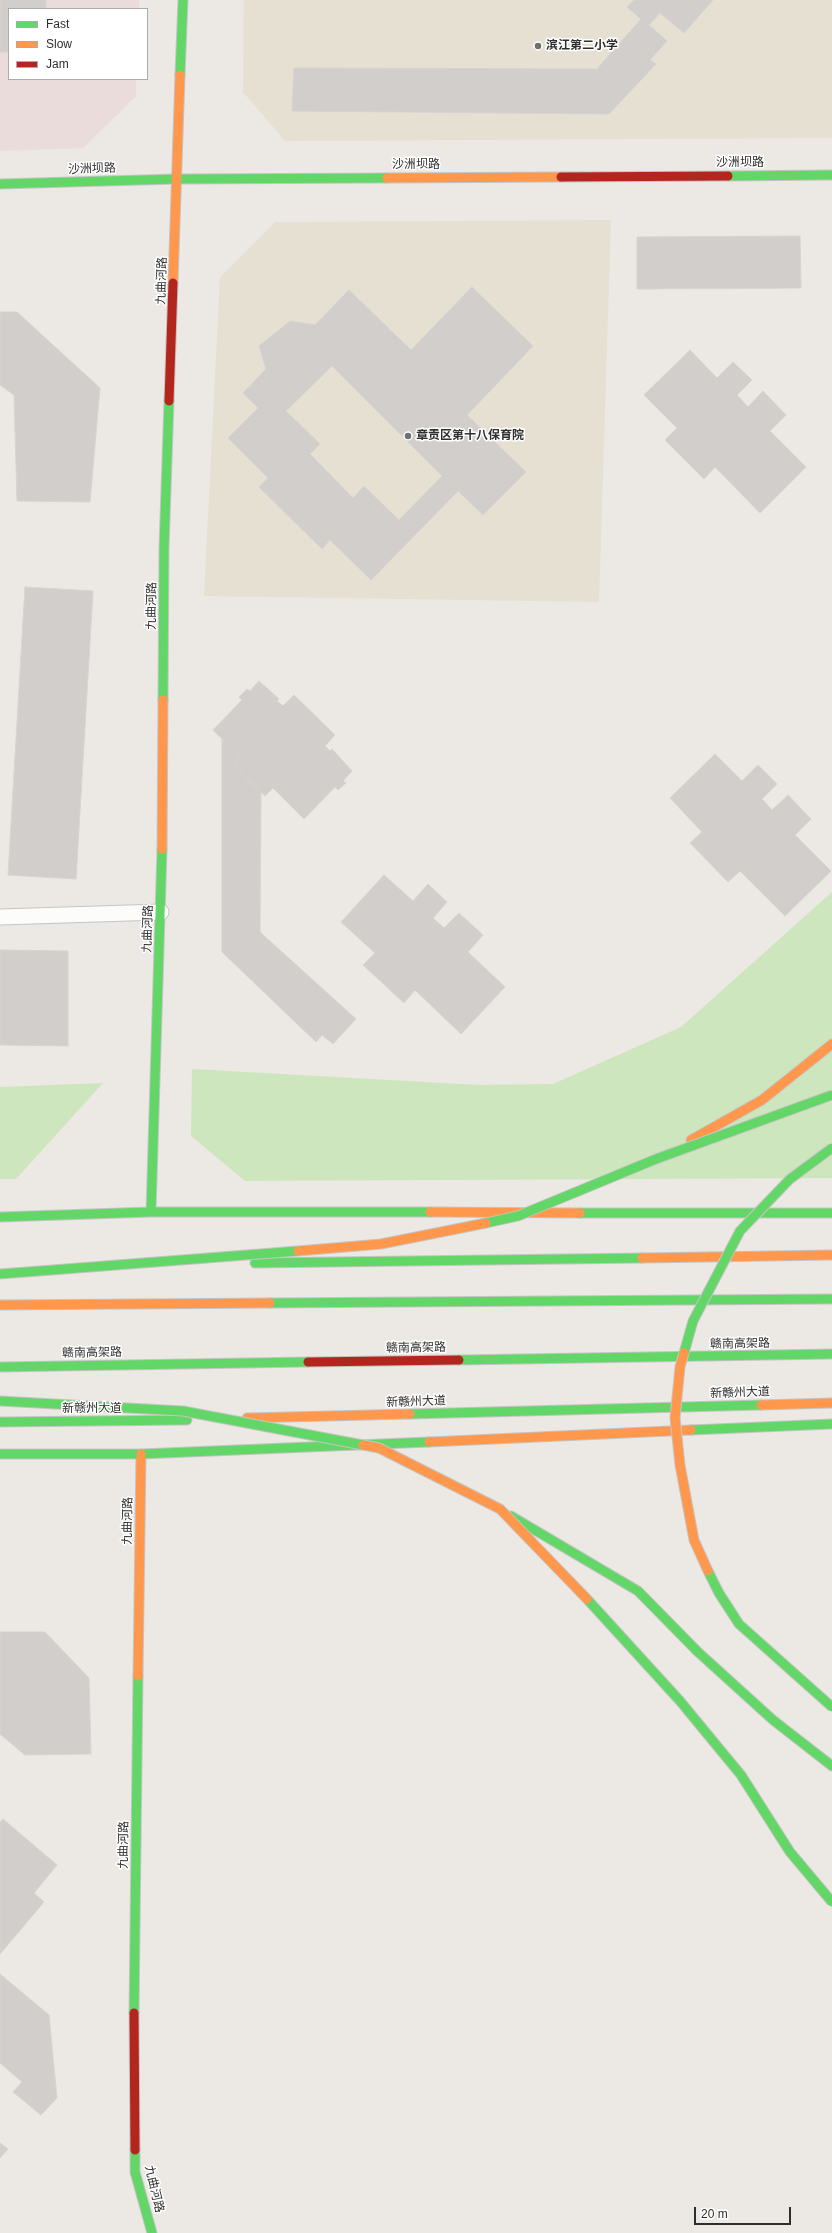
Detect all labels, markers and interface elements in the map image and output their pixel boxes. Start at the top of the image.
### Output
legend [8,8,148,80]
text: Fast [46,17,69,31]
text: Slow [46,37,72,51]
place label: 滨江第二小学 [546,39,618,53]
marker: 滨江第二小学 [533,41,543,51]
text: Jam [46,57,69,71]
street label: 沙洲坝路 [716,156,764,170]
street label: 沙洲坝路 [392,158,440,172]
street label: 沙洲坝路 [68,161,116,177]
street label: 九曲河路 [154,257,170,305]
place label: 章贡区第十八保育院 [416,429,524,443]
marker: 章贡区第十八保育院 [403,431,413,441]
street label: 九曲河路 [144,582,160,630]
street label: 九曲河路 [140,905,156,953]
street label: 赣南高架路 [710,1336,770,1352]
street label: 赣南高架路 [386,1340,446,1356]
street label: 赣南高架路 [62,1345,122,1361]
street label: 新赣州大道 [710,1385,770,1401]
street label: 新赣州大道 [386,1394,446,1410]
street label: 新赣州大道 [62,1402,122,1416]
street label: 九曲河路 [120,1497,136,1545]
street label: 九曲河路 [116,1821,132,1869]
street label: 九曲河路 [142,2164,166,2214]
scale bar [696,2199,793,2225]
text: 20 m [701,2207,728,2221]

